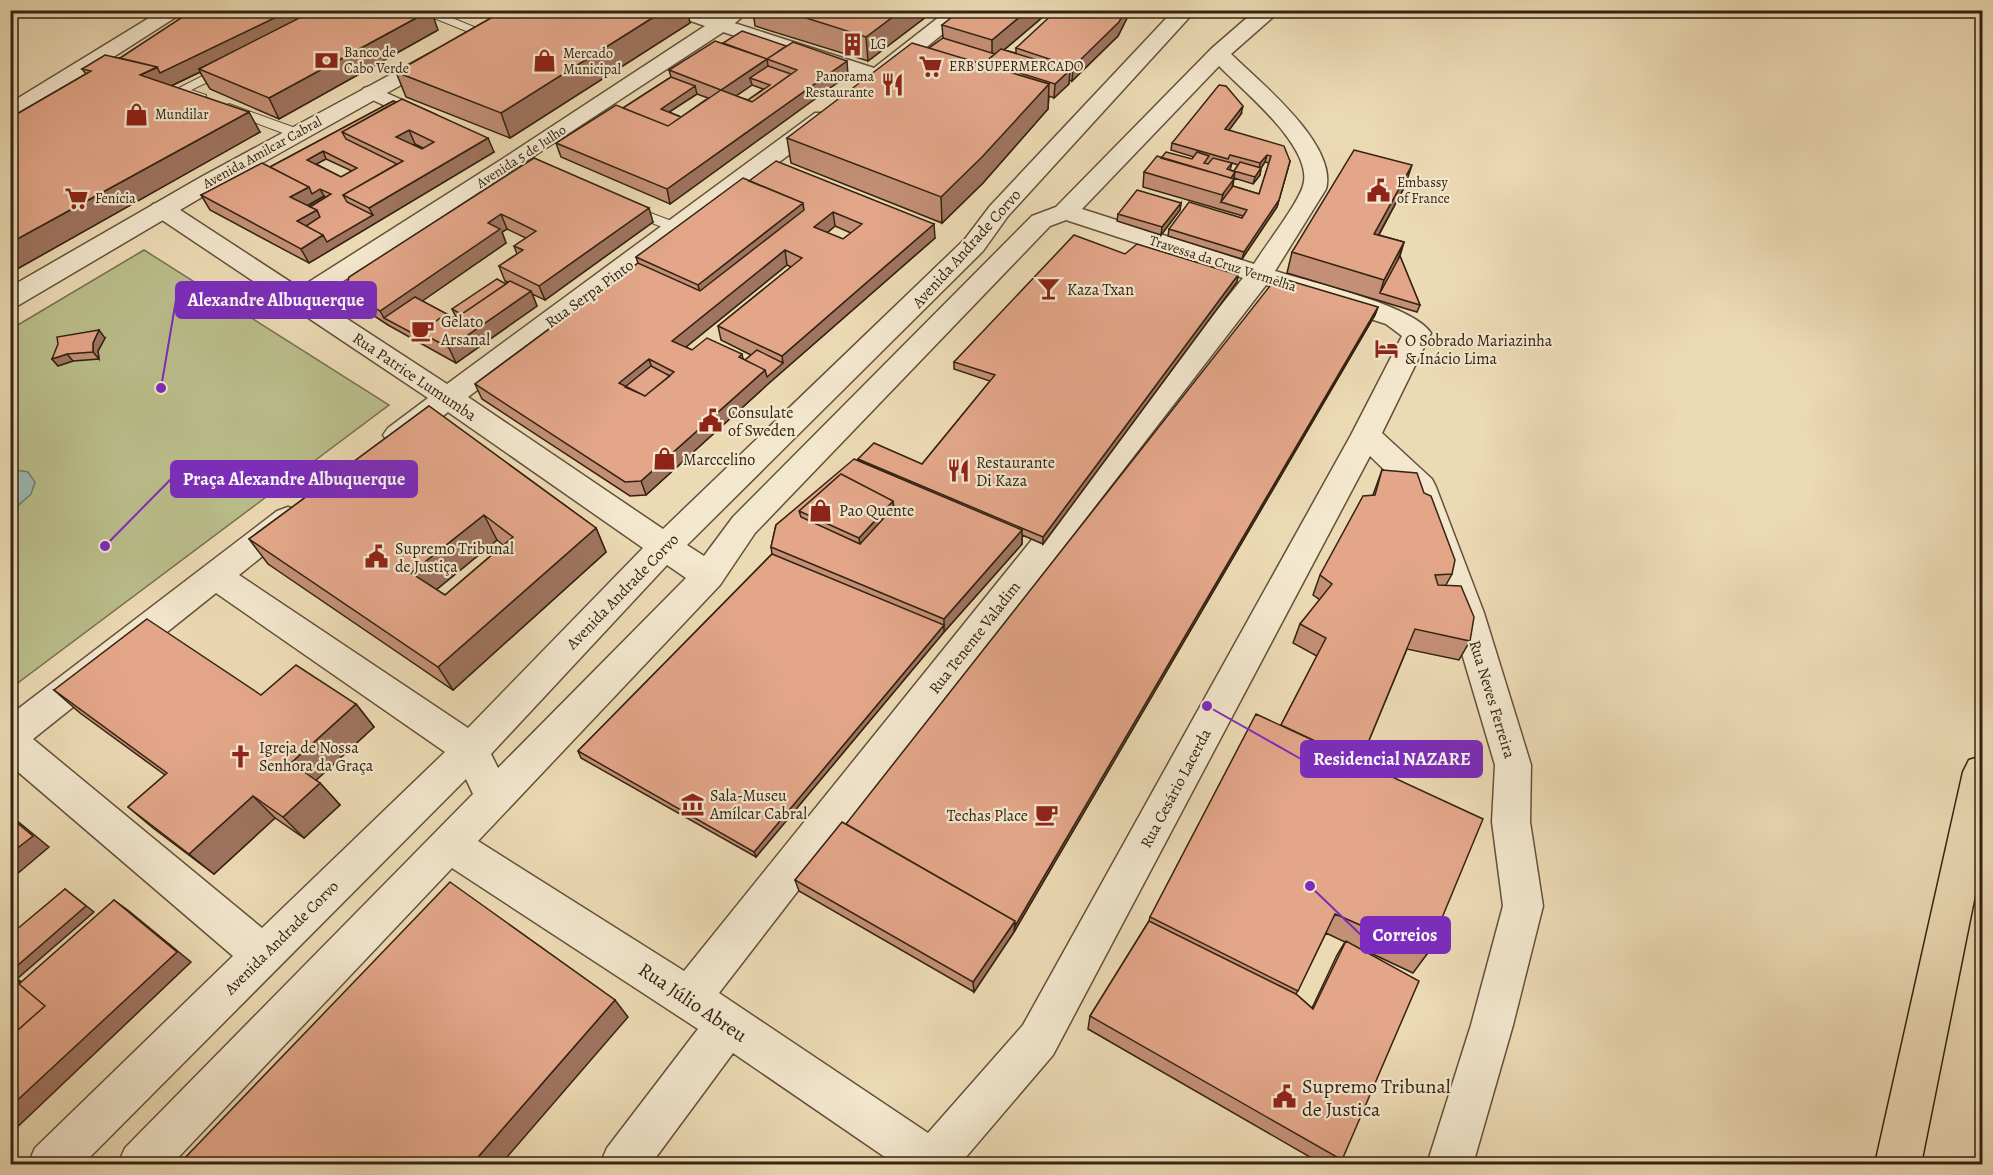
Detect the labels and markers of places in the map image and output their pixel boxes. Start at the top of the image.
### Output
building icon: LG [839,31,865,57]
place label: LG [870,35,886,54]
place label: Banco de Cabo Verde [344,43,409,78]
place label: Mercado Municipal [563,44,622,79]
bank icon: Banco de Cabo Verde [313,47,339,73]
shop icon: Mercado Municipal [532,48,558,74]
supermarket icon: ERB SUPERMERCADO [918,53,944,79]
place label: ERB SUPERMERCADO [949,57,1084,76]
place label: Panorama Restaurante [805,67,874,102]
restaurant icon: Panorama Restaurante [879,71,905,97]
shop icon: Mundilar [124,101,150,127]
place label: Mundilar [155,105,209,124]
place label: Embassy of France [1397,173,1450,208]
public building icon: Embassy of France [1366,177,1392,203]
supermarket icon: Fenícia [64,185,90,211]
place label: Fenícia [95,189,136,208]
bar icon: Kaza Txan [1036,276,1062,302]
place label: Kaza Txan [1067,279,1134,301]
callout: Alexandre Albuquerque [176,282,376,318]
place label: Gelato Arsanal [440,311,490,351]
cafe icon: Gelato Arsanal [410,317,436,343]
place label: O Sobrado Mariazinha & Inácio Lima [1405,330,1553,370]
hotel icon: O Sobrado Mariazinha & Inácio Lima [1374,336,1400,362]
place label: Consulate of Sweden [728,402,796,442]
public building icon: Consulate of Sweden [697,408,723,434]
shop icon: Marccelino [652,446,678,472]
place label: Marccelino [683,449,755,471]
place label: Restaurante Di Kaza [976,452,1055,492]
restaurant icon: Restaurante Di Kaza [945,458,971,484]
callout: Praça Alexandre Albuquerque [171,461,417,497]
shop icon: Pao Quente [808,497,834,523]
place label: Pao Quente [839,500,914,522]
place label: Supremo Tribunal de Justiça [395,538,514,578]
public building icon: Supremo Tribunal de Justiça [364,544,390,570]
place label: Igreja de Nossa Senhora da Graça [259,737,374,777]
callout: Residencial NAZARE [1301,741,1482,777]
church icon: Igreja de Nossa Senhora da Graça [228,743,254,769]
place label: Sala-Museu Amílcar Cabral [709,785,807,825]
museum icon: Sala-Museu Amílcar Cabral [679,791,705,817]
cafe icon: Techas Place [1033,802,1059,828]
place label: Techas Place [947,805,1028,827]
callout: Correios [1361,917,1450,953]
place label: Supremo Tribunal de Justica [1302,1073,1451,1123]
public building icon: Supremo Tribunal de Justica [1271,1084,1297,1110]

